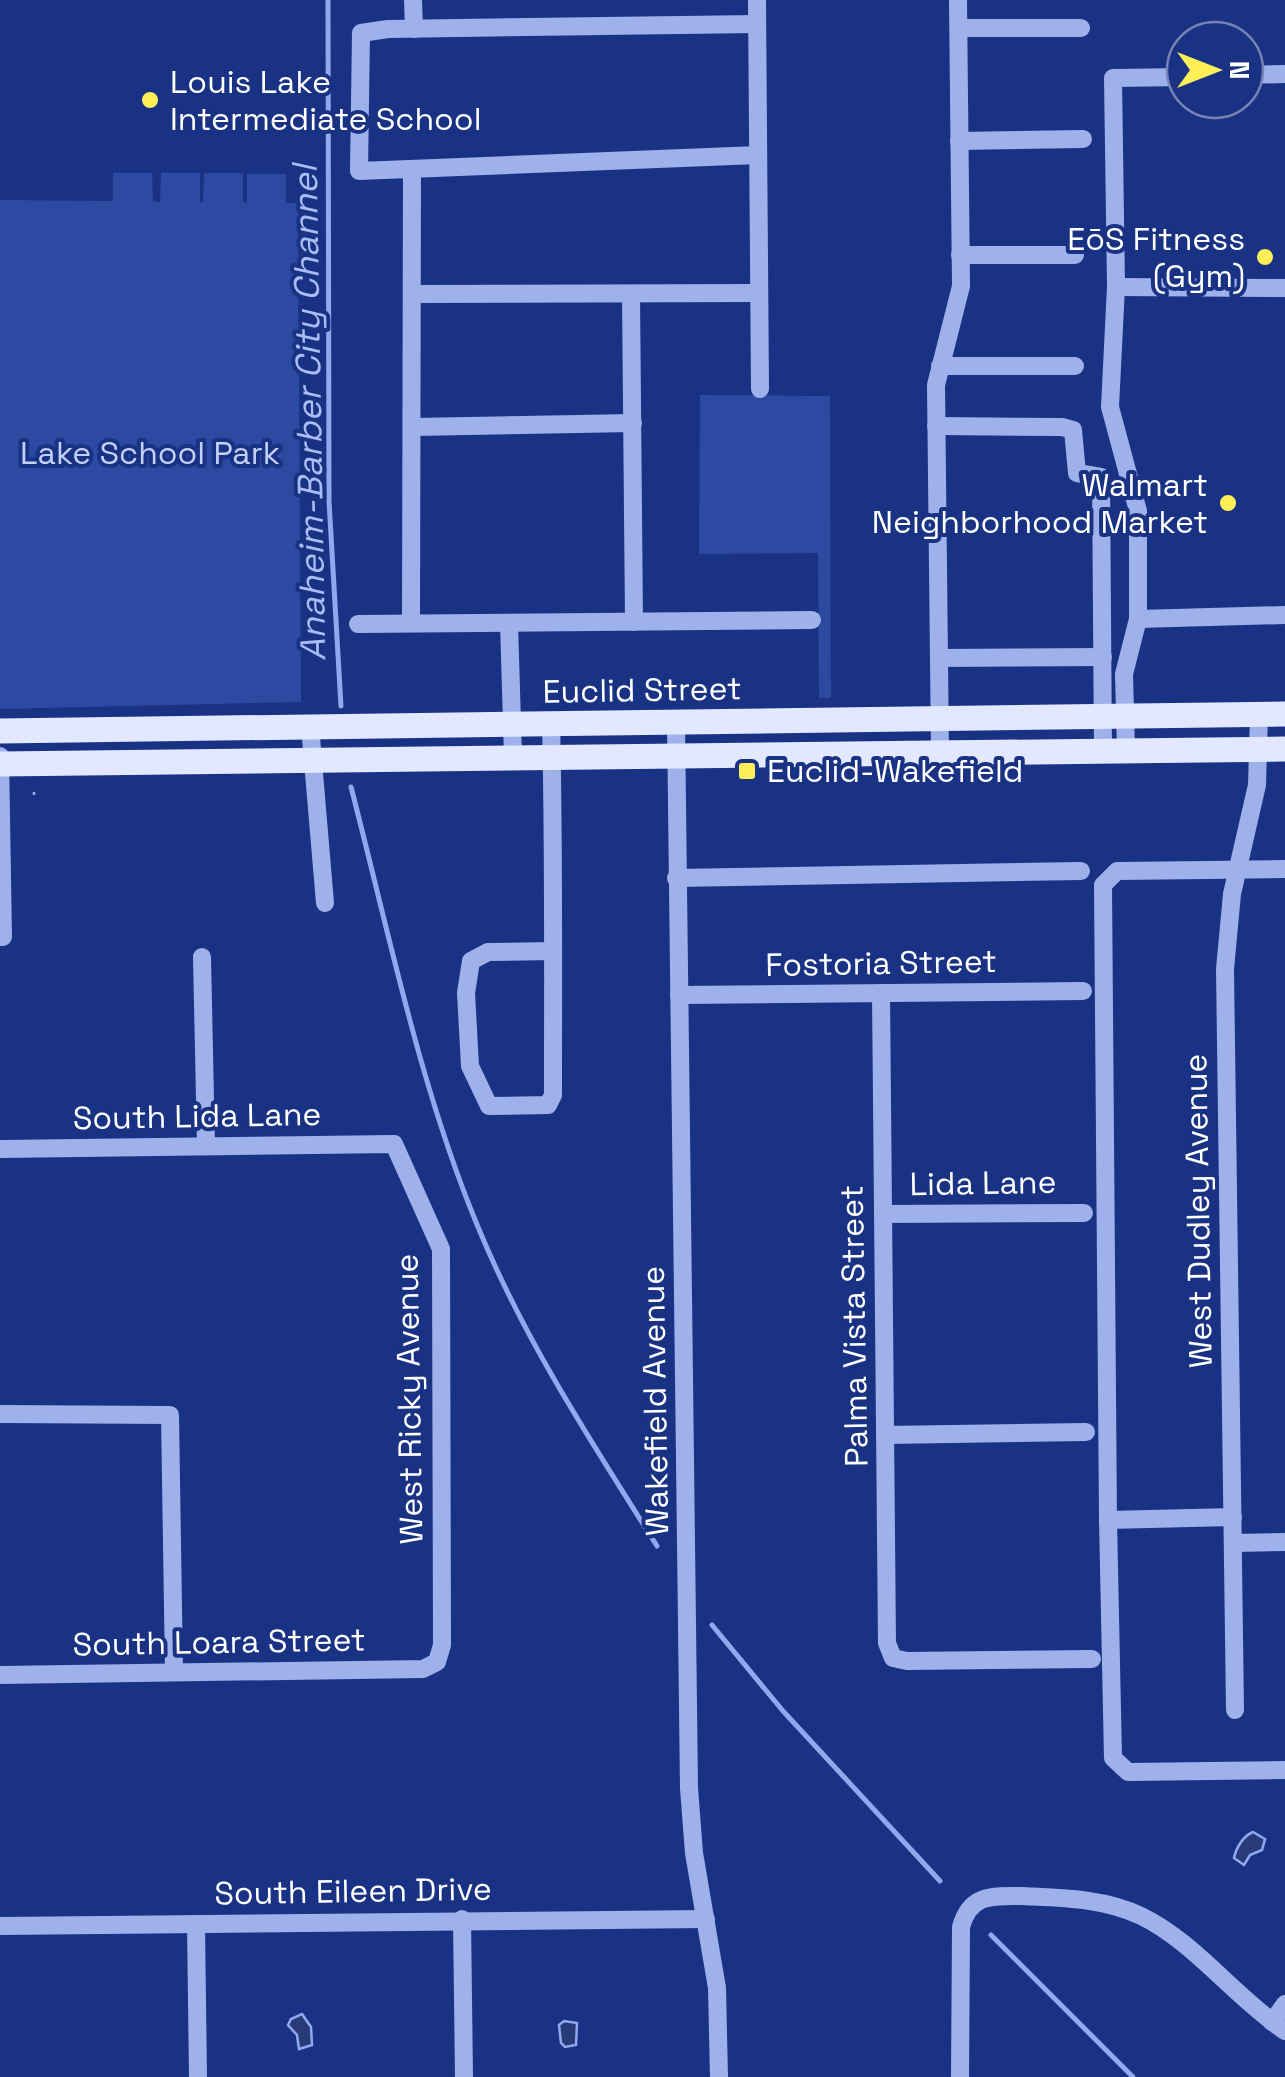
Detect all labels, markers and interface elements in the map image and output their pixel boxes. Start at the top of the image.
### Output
north arrow [1165,20,1265,120]
text: N [1222,61,1258,79]
place label: Louis Lake Intermediate School [170,62,481,139]
marker: Louis Lake Intermediate School [139,89,161,111]
water label: Anaheim-Barber City Channel [283,161,335,661]
place label: EōS Fitness (Gym) [1067,219,1245,296]
marker: EōS Fitness (Gym) [1254,246,1276,268]
park label: Lake School Park [20,433,280,473]
place label: Walmart Neighborhood Market [872,465,1208,542]
marker: Walmart Neighborhood Market [1217,492,1239,514]
street label: Euclid Street [542,668,742,712]
place label: Euclid-Wakefield [767,751,1023,791]
marker: Euclid-Wakefield [736,760,758,782]
street label: Fostoria Street [765,941,997,985]
street label: West Dudley Avenue [1175,1053,1221,1369]
street label: South Lida Lane [72,1094,322,1138]
street label: Lida Lane [909,1162,1057,1204]
street label: Palma Vista Street [832,1185,876,1467]
street label: West Ricky Avenue [386,1253,432,1545]
street label: Wakefield Avenue [633,1266,677,1536]
street label: South Loara Street [72,1619,366,1665]
street label: South Eileen Drive [214,1869,492,1913]

